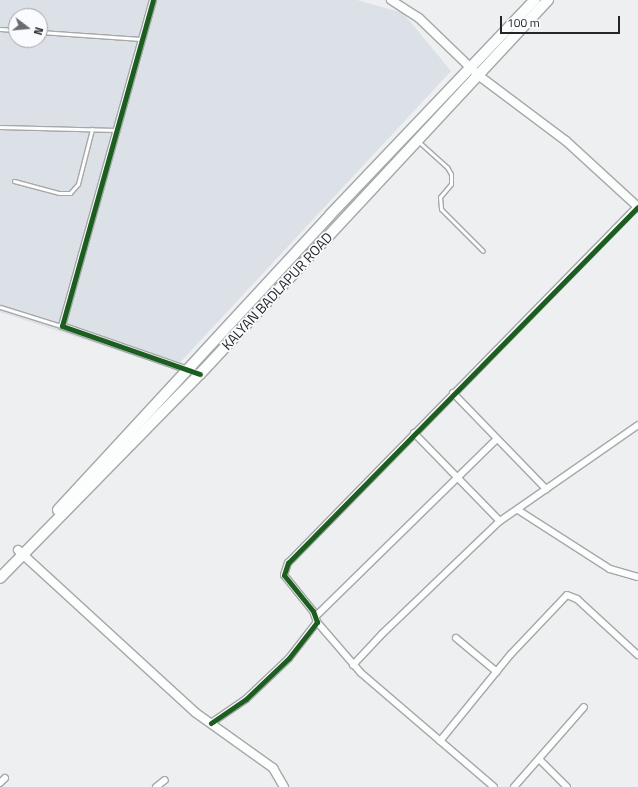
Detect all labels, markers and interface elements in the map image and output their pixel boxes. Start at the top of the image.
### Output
north arrow [8,8,48,48]
scale bar [502,8,622,34]
text: 100 m [507,13,540,32]
text: N [30,25,47,37]
street label: KALYAN BADLAPUR ROAD [218,229,336,353]

